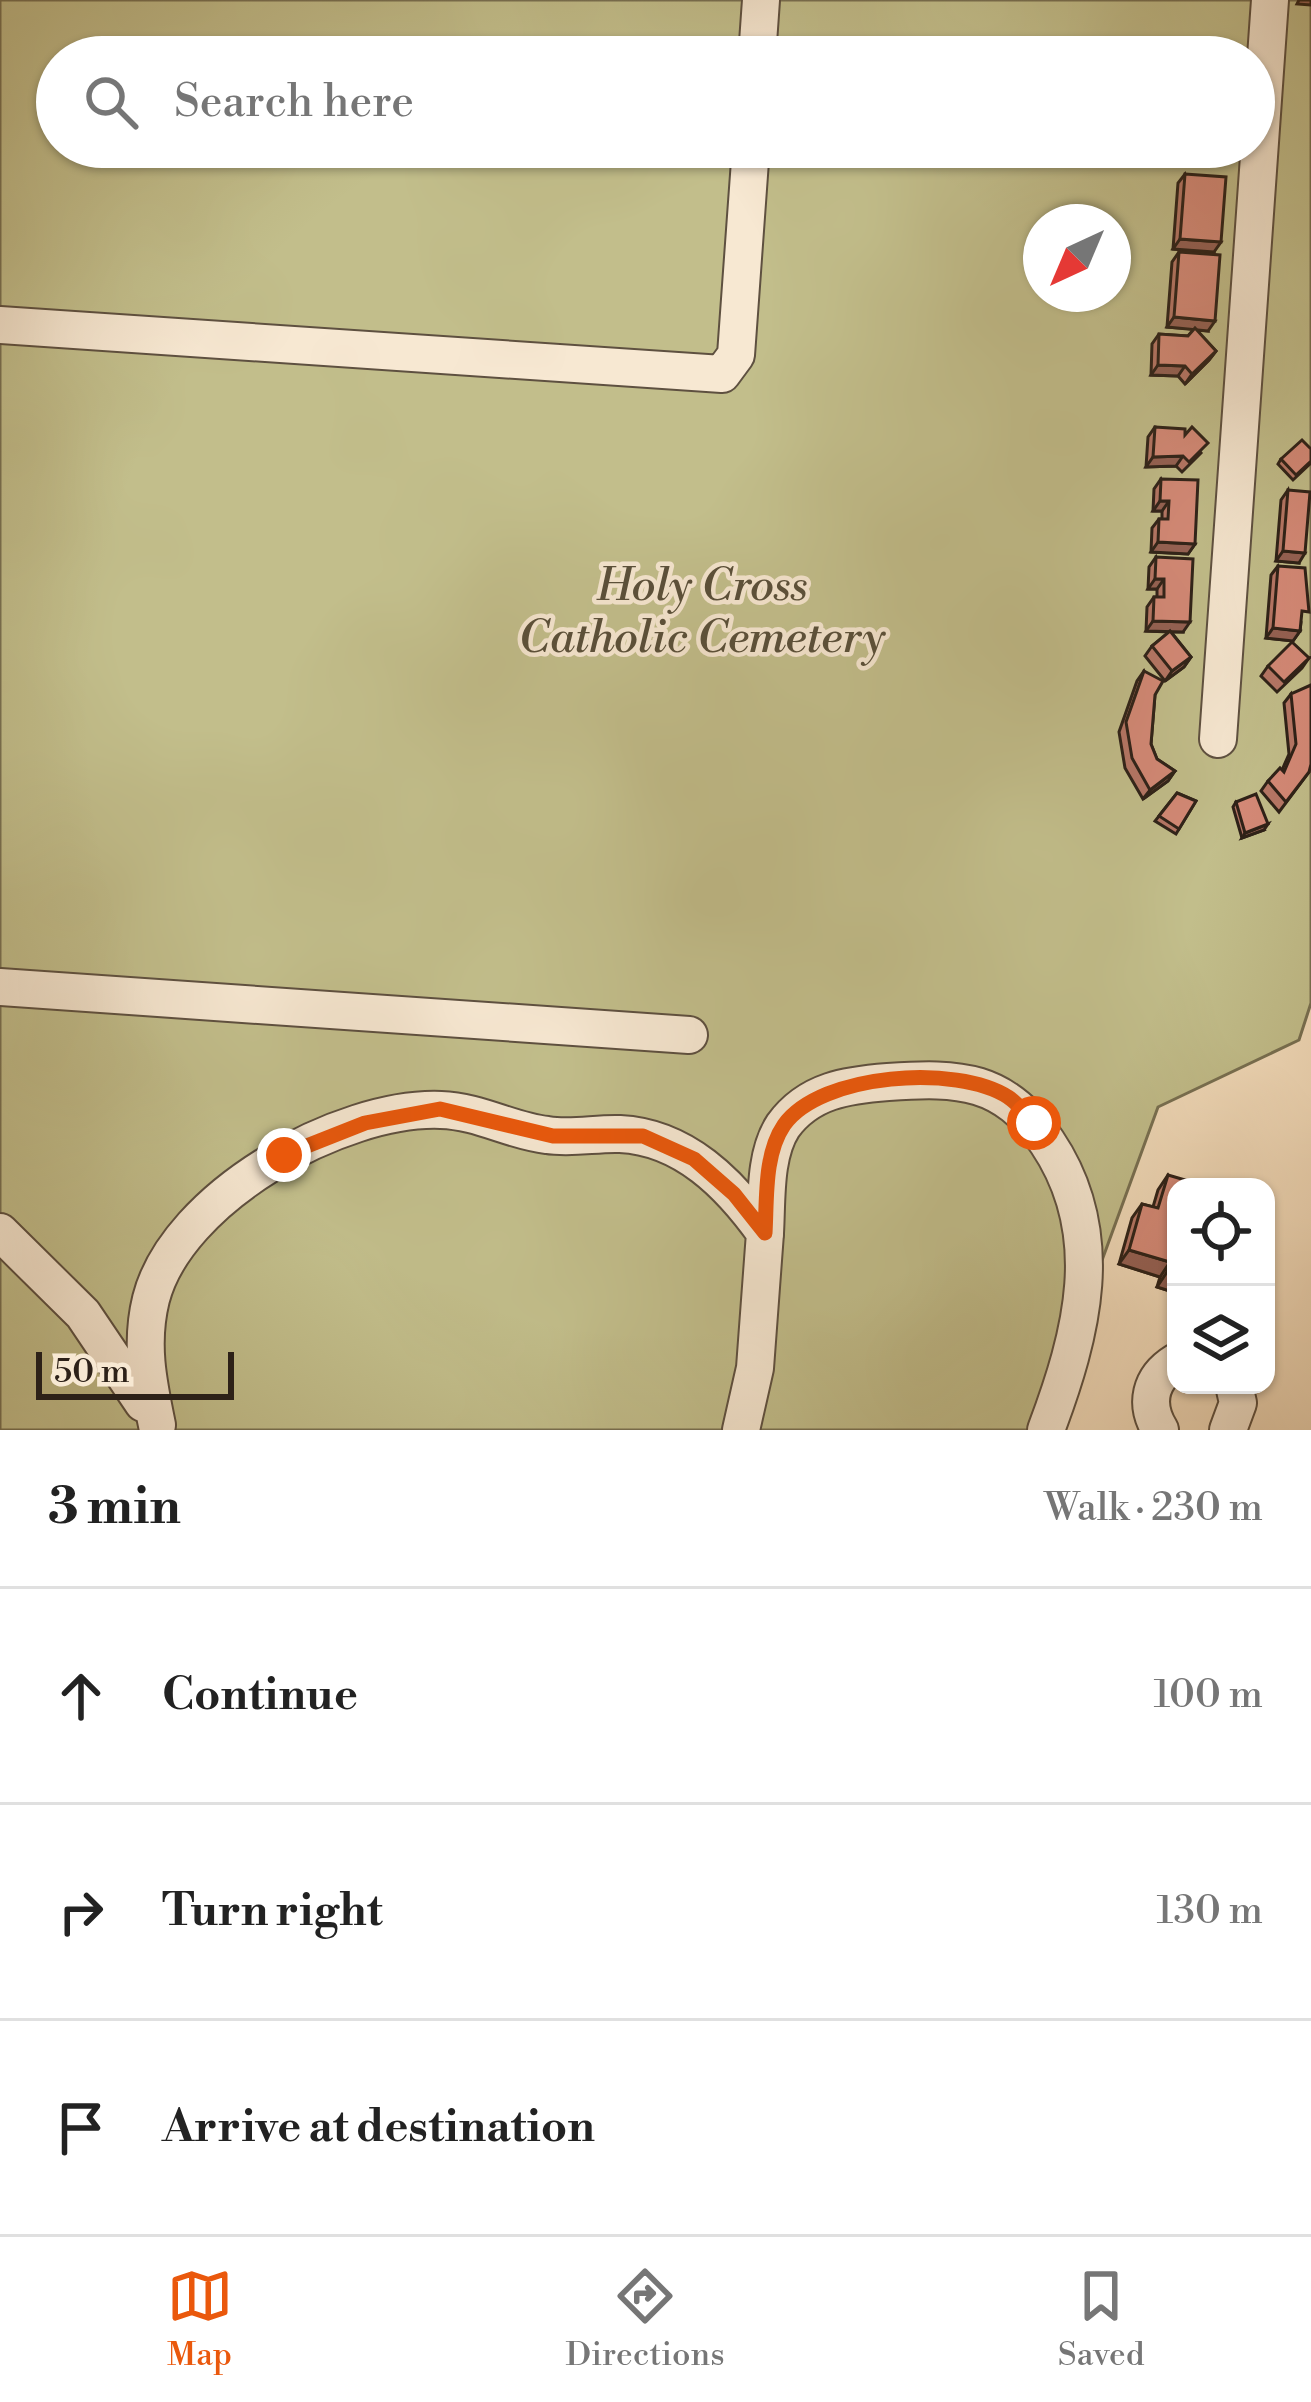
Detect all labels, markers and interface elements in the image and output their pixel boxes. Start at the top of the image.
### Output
search box [36,36,1275,168]
icon: search [78,69,144,135]
text: Search here [174,74,414,131]
north arrow [1023,204,1131,312]
park label: Holy Cross Catholic Cemetery [518,558,887,667]
route start [1007,1096,1061,1150]
route end [257,1128,311,1182]
map controls [1167,1178,1275,1394]
button: locate [1167,1178,1275,1286]
button: layers [1167,1286,1275,1394]
scale bar [36,1346,234,1399]
text: 50 m [54,1352,130,1393]
text: 3 min [48,1476,181,1540]
text: Walk · 230 m [1044,1484,1263,1533]
icon: ahead [48,1663,114,1729]
text: Continue [162,1667,358,1724]
text: 100 m [1154,1671,1263,1720]
icon: right [48,1879,114,1945]
text: Turn right [162,1883,383,1940]
text: 130 m [1157,1887,1263,1936]
icon: arrive [48,2095,114,2161]
text: Arrive at destination [162,2099,595,2156]
tab: Map [167,2263,233,2376]
tab: Directions [566,2263,725,2376]
tab: Saved [1058,2263,1144,2376]

